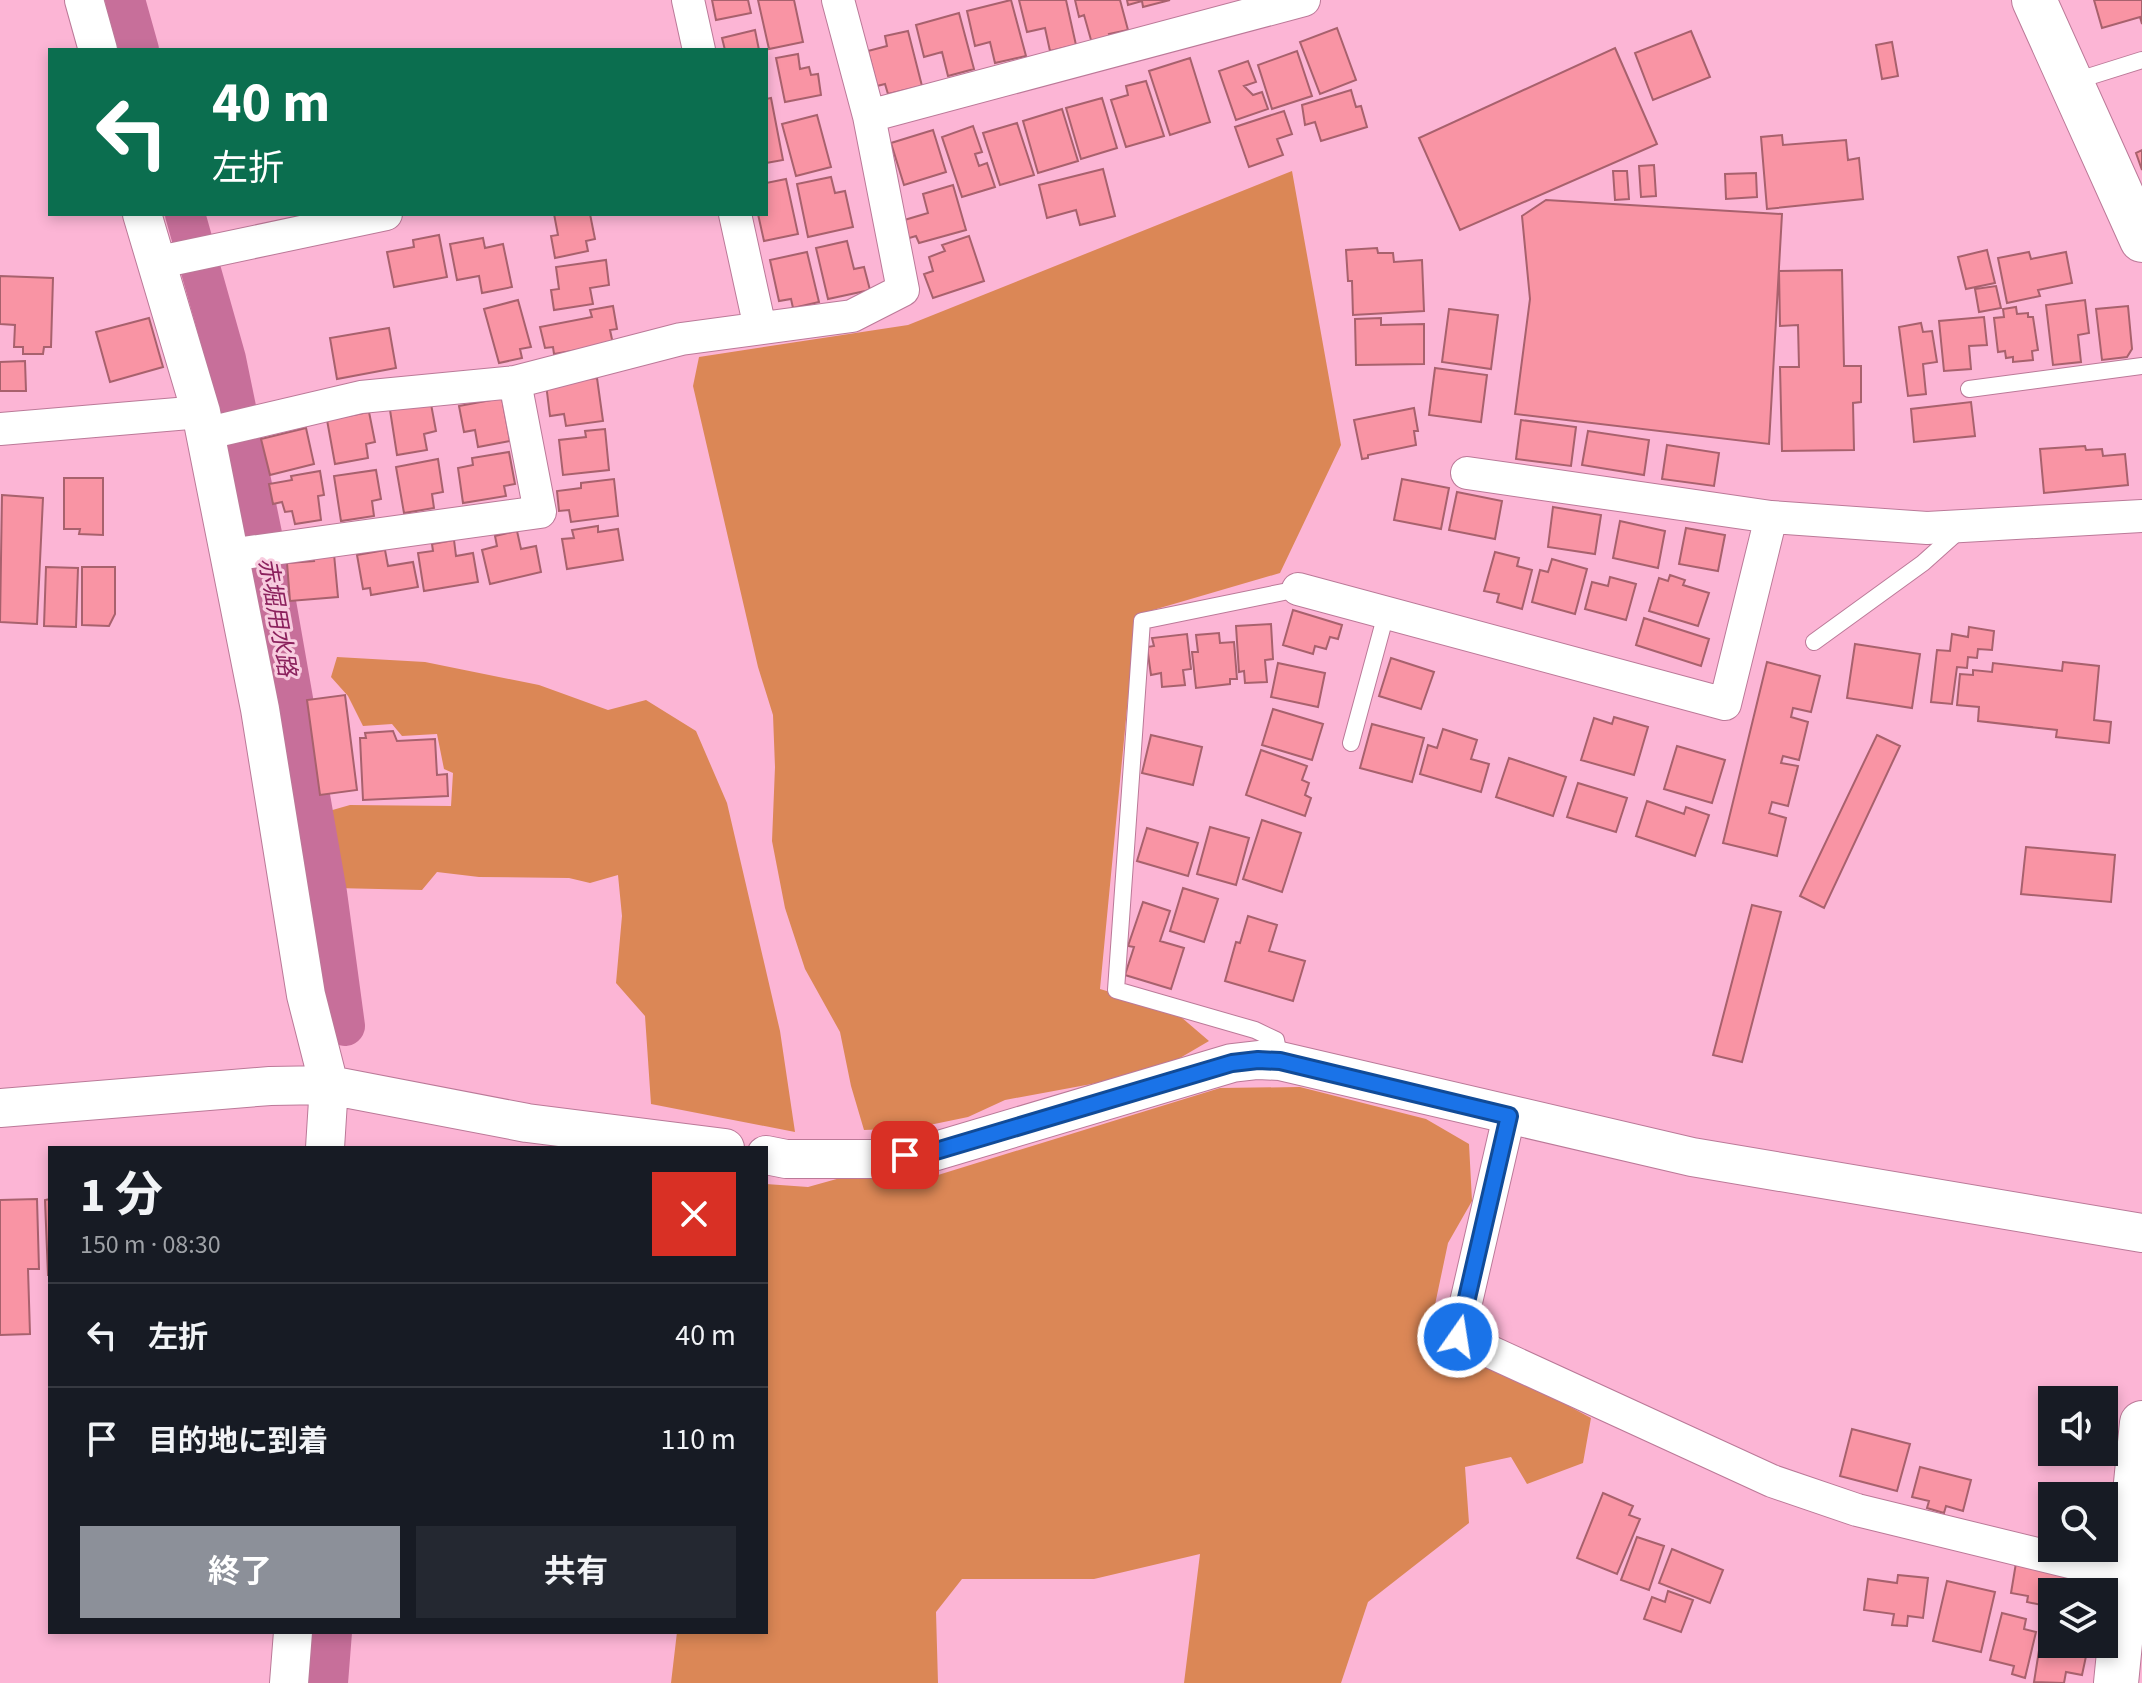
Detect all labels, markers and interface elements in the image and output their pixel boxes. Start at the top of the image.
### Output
text: 40 m [212,64,330,143]
icon: left [80,80,184,184]
text: 左折 [212,143,284,194]
water label: 赤堀用水路 [249,555,305,681]
pin [871,1121,939,1189]
icon: arrive [883,1133,927,1177]
text: 1 分 [80,1162,163,1230]
button: close [652,1172,736,1256]
text: 150 m · 08:30 [80,1226,221,1263]
position arrow [1416,1295,1500,1379]
icon: left [80,1313,124,1357]
text: 40 m [675,1314,736,1357]
text: 左折 [148,1316,208,1359]
map controls [2038,1386,2118,1658]
button: sound [2038,1386,2118,1466]
icon: arrive [80,1417,124,1461]
text: 110 m [660,1418,736,1461]
text: 目的地に到着 [148,1420,328,1463]
button: search [2038,1482,2118,1562]
button: 終了 [80,1526,400,1618]
button: 共有 [416,1526,736,1618]
button: layers [2038,1578,2118,1658]

